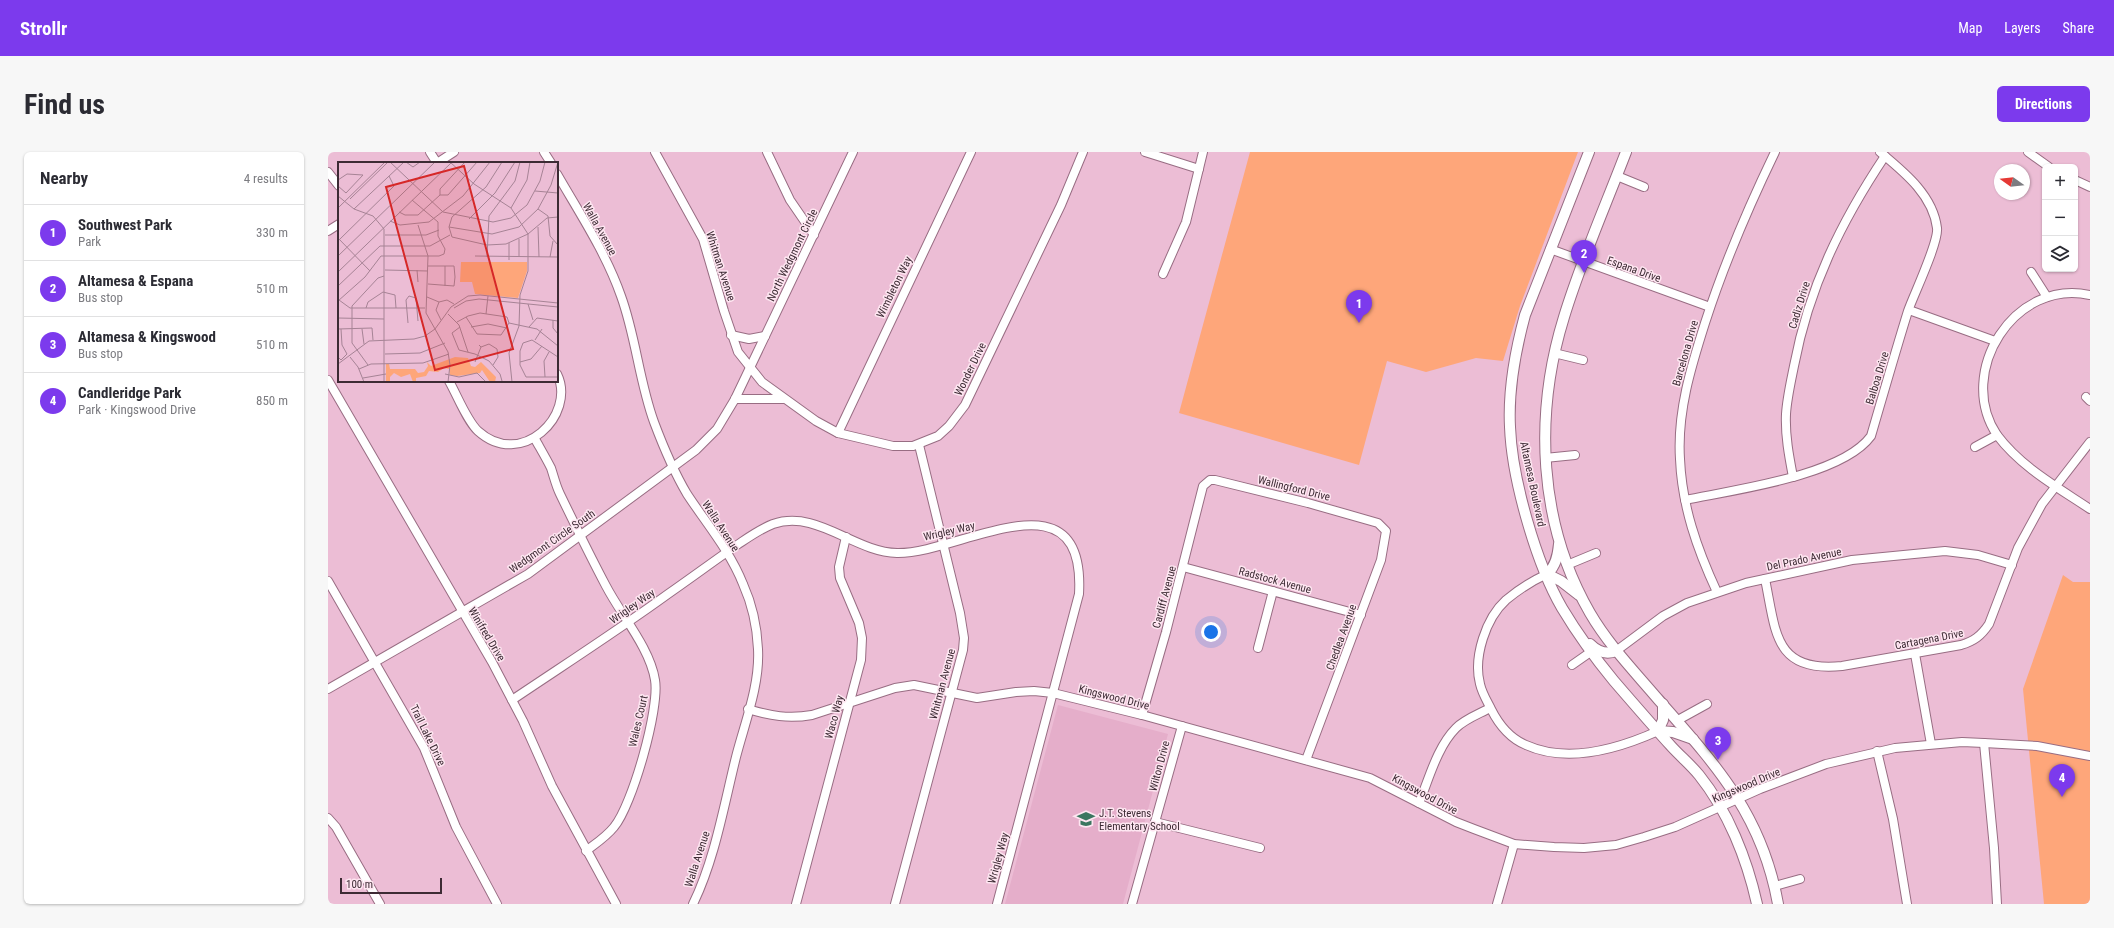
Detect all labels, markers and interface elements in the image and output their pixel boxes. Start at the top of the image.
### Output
text: Strollr [20,17,67,40]
text: Map [1958,20,1982,36]
text: Layers [2004,20,2041,36]
text: Share [2063,20,2094,36]
button: Directions [1997,86,2090,122]
text: Find us [24,88,105,121]
inset map [338,162,558,382]
north arrow [1994,164,2030,200]
map controls [2042,164,2078,272]
button: + [2042,164,2078,200]
text: Nearby [40,168,88,188]
text: 4 results [244,171,288,186]
button: − [2042,200,2078,236]
street label: Walla Avenue [580,201,619,258]
street label: North Wedgmont Circle [764,207,820,303]
text: Southwest Park [78,216,172,234]
text: 1 [50,225,56,240]
text: 330 m [256,225,288,240]
street label: Whitman Avenue [703,230,738,303]
text: Park [78,234,101,249]
button: layers [2042,236,2078,272]
pin: 2 [1571,240,1597,273]
street label: Wimbleton Way [874,254,915,320]
street label: Espana Drive [1605,254,1662,285]
text: Altamesa & Espana [78,272,193,290]
street label: Cadiz Drive [1786,280,1813,330]
text: 2 [50,281,56,296]
text: 510 m [256,281,288,296]
text: Bus stop [78,290,123,305]
pin: 1 [1346,290,1372,323]
street label: Barcelona Drive [1670,319,1701,388]
text: Altamesa & Kingswood [78,328,216,346]
text: 3 [50,337,56,352]
text: 510 m [256,337,288,352]
street label: Wonder Drive [952,341,989,398]
text: Bus stop [78,346,123,361]
street label: Balboa Drive [1863,350,1892,406]
text: Candleridge Park [78,384,181,402]
text: 4 [50,393,56,408]
text: 850 m [256,393,288,408]
text: Park · Kingswood Drive [78,402,196,417]
street label: Altamesa Boulevard [1517,440,1548,528]
street label: Wallingford Drive [1256,473,1331,504]
street label: Walla Avenue [699,498,742,554]
street label: Wedgmont Circle South [507,507,598,576]
street label: Wrigley Way [922,519,976,544]
street label: Del Prado Avenue [1765,545,1843,574]
street label: Cardiff Avenue [1150,565,1179,630]
street label: Radstock Avenue [1237,565,1313,596]
street label: Wrigley Way [607,586,658,627]
street label: Chedlea Avenue [1324,602,1359,672]
street label: Winifred Drive [465,605,508,664]
your location [1201,622,1221,642]
street label: Cartagena Drive [1894,626,1964,652]
street label: Whitman Avenue [927,647,958,721]
street label: Kingswood Drive [1077,682,1151,713]
street label: Wales Court [626,694,651,748]
street label: Waco Way [822,694,847,740]
street label: Trail Lake Drive [407,703,448,768]
pin: 3 [1705,727,1731,760]
street label: Wilton Drive [1146,739,1172,793]
pin: 4 [2049,764,2075,797]
street label: Kingswood Drive [1710,765,1782,806]
street label: Kingswood Drive [1390,772,1460,817]
place label: J.T. Stevens Elementary School [1099,807,1180,833]
school or university icon: J.T. Stevens Elementary School [1076,809,1096,829]
street label: Walla Avenue [682,830,713,889]
street label: Wrigley Way [985,831,1012,885]
scale bar [340,876,442,895]
text: 100 m [346,878,373,891]

